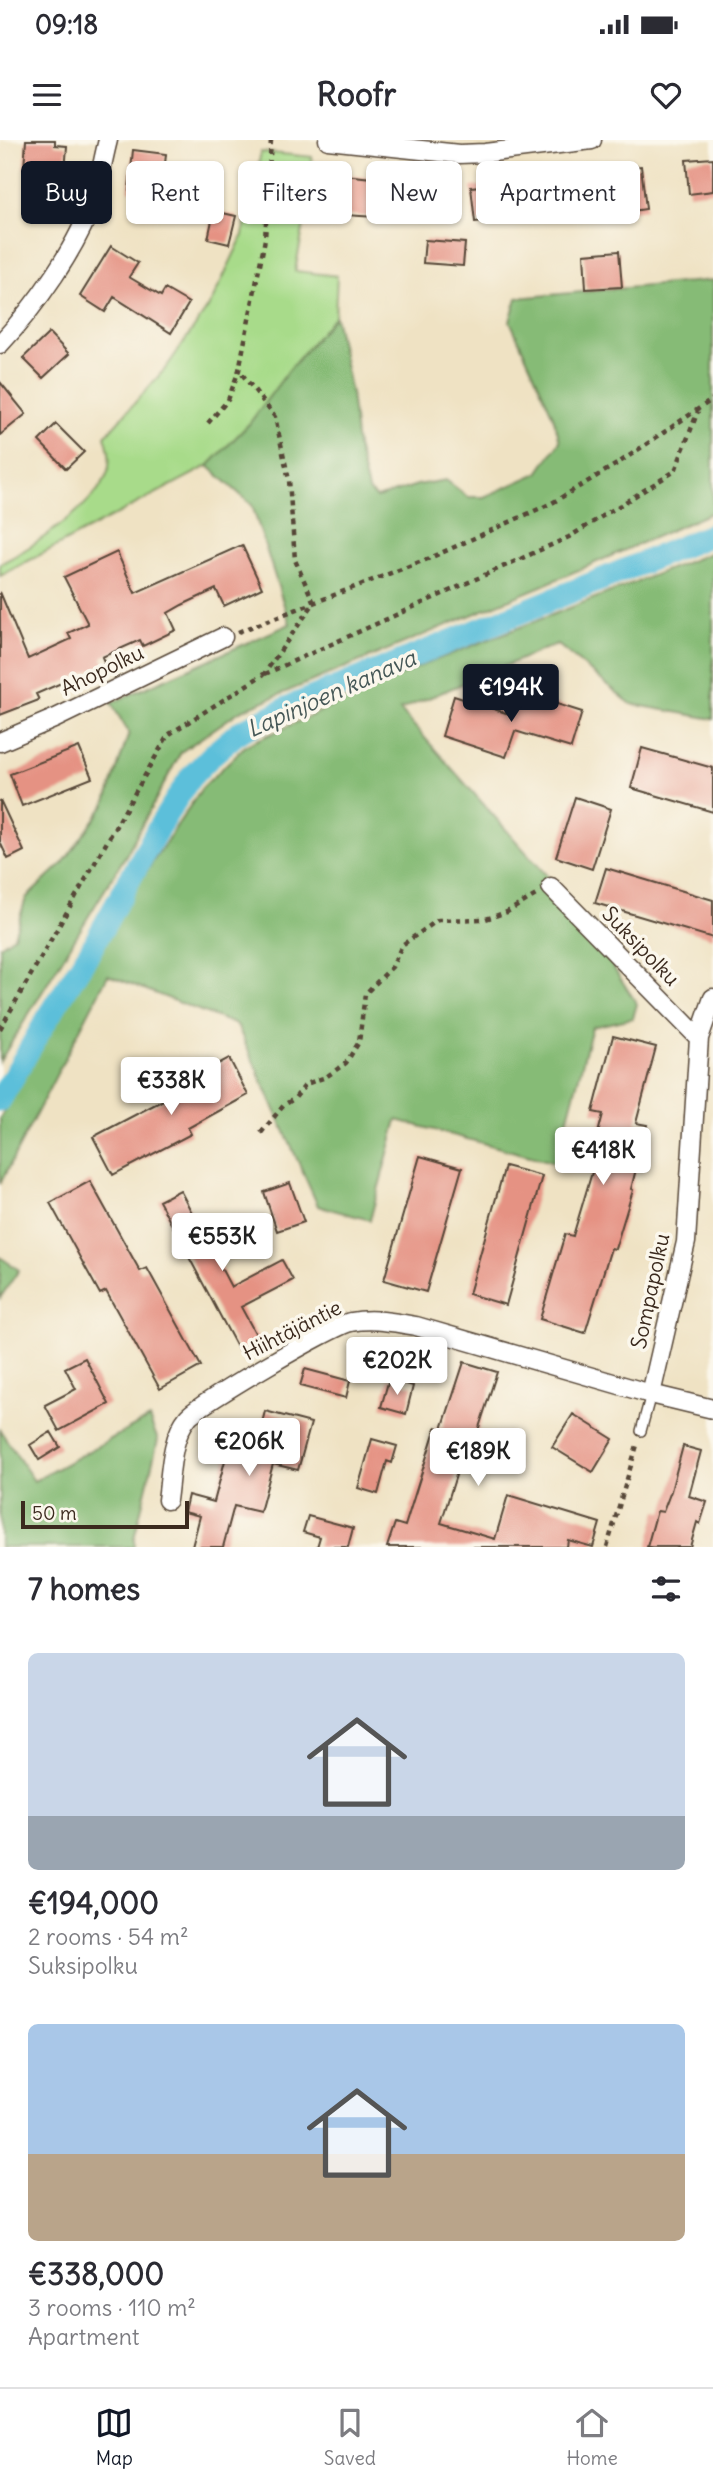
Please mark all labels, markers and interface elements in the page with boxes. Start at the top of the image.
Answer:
text: 09:18 [35,8,98,41]
text: Roofr [317,74,396,115]
icon: menu [28,76,66,114]
icon: heart [647,76,685,114]
chip: Buy [21,161,112,224]
chip: Rent [126,161,224,224]
chip: Filters [238,161,352,224]
chip: New [366,161,462,224]
chip: Apartment [476,161,640,224]
street label: Ahopolku [56,638,148,702]
water label: Lapinjoen kanava [242,642,422,743]
pin: €194K [462,664,560,724]
text: €194K [479,672,543,701]
street label: Suksipolku [596,901,686,991]
pin: €338K [122,1058,220,1117]
text: €338K [137,1065,205,1094]
pin: €418K [554,1128,652,1187]
text: €418K [571,1135,635,1164]
pin: €553K [173,1214,271,1273]
text: €553K [188,1221,256,1250]
street label: Sompapolku [625,1231,675,1351]
street label: Hiihtäjäntie [238,1294,346,1366]
pin: €202K [348,1338,446,1397]
text: €202K [362,1345,432,1374]
pin: €206K [200,1418,298,1478]
text: €206K [214,1426,284,1455]
pin: €189K [429,1428,527,1488]
text: €189K [446,1436,510,1465]
scale bar [21,1498,189,1530]
text: 50 m [32,1501,77,1525]
text: 7 homes [28,1570,140,1608]
icon: filters [647,1570,685,1608]
icon: home [294,1699,420,1825]
text: €194,000 [28,1884,159,1922]
text: 2 rooms · 54 m² [28,1922,189,1951]
text: Suksipolku [28,1951,138,1980]
icon: home [294,2070,420,2196]
text: €338,000 [28,2255,164,2293]
text: 3 rooms · 110 m² [28,2293,196,2322]
text: Apartment [28,2322,140,2351]
tab: Map [95,2404,133,2470]
tab: Saved [324,2404,376,2470]
tab: Home [566,2404,618,2470]

